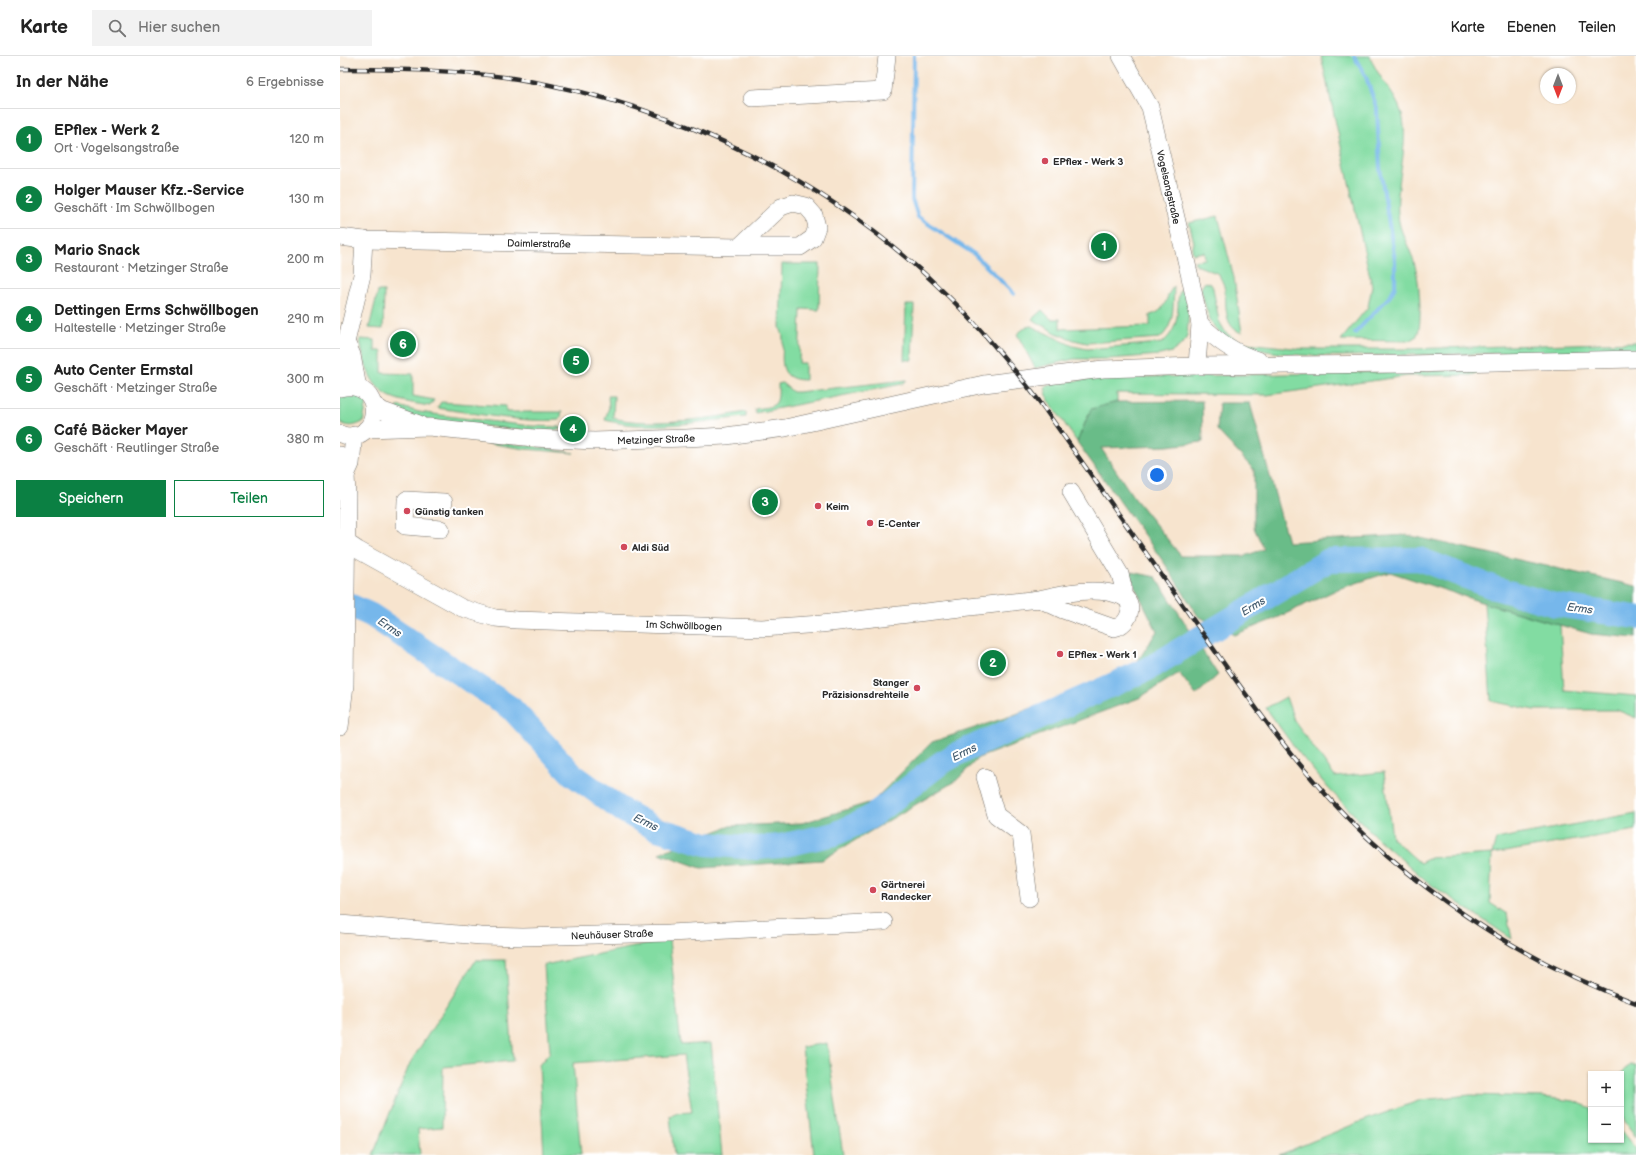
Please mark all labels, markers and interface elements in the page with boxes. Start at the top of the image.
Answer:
search box [92,10,372,46]
text: Karte [20,16,68,39]
icon: search [106,17,128,39]
text: Hier suchen [138,18,220,37]
text: Karte [1451,19,1485,36]
text: Ebenen [1507,19,1556,36]
text: Teilen [1578,19,1616,36]
north arrow [1540,68,1576,104]
text: In der Nähe [16,72,109,92]
text: 6 Ergebnisse [246,74,324,90]
text: EPflex - Werk 2 [54,121,160,140]
text: 1 [26,131,32,147]
text: 120 m [289,131,324,147]
text: Ort · Vogelsangstraße [54,140,179,156]
street label: Vogelsangstraße [1154,149,1182,225]
marker: EPflex - Werk 3 [1040,156,1050,166]
place label: EPflex - Werk 3 [1053,156,1124,168]
text: Holger Mauser Kfz.-Service [54,181,244,200]
text: 2 [25,191,33,207]
text: 130 m [289,191,324,207]
text: Geschäft · Im Schwöllbogen [54,200,215,216]
pin: 1 [1091,231,1117,261]
street label: Daimlerstraße [507,237,571,251]
text: Mario Snack [54,241,140,260]
text: 3 [25,251,33,267]
text: 200 m [287,251,324,267]
text: Restaurant · Metzinger Straße [54,260,228,276]
text: Dettingen Erms Schwöllbogen [54,301,259,320]
text: 4 [25,311,33,327]
text: 290 m [287,311,324,327]
text: Haltestelle · Metzinger Straße [54,320,226,336]
pin: 6 [390,329,416,359]
pin: 5 [563,346,589,376]
text: Auto Center Ermstal [54,361,193,380]
text: 5 [25,371,33,387]
text: 300 m [286,371,324,387]
text: Geschäft · Metzinger Straße [54,380,217,396]
pin: 4 [560,414,586,444]
text: Café Bäcker Mayer [54,421,188,440]
text: 6 [25,431,33,447]
text: 380 m [287,431,324,447]
street label: Metzinger Straße [617,433,695,447]
text: Geschäft · Reutlinger Straße [54,440,219,456]
your location [1147,465,1167,485]
button: Speichern [16,480,166,517]
button: Teilen [174,480,324,517]
pin: 3 [752,487,778,517]
marker: Keim [813,501,823,511]
place label: Keim [826,501,850,513]
marker: Günstig tanken [402,506,412,516]
place label: Günstig tanken [415,506,484,518]
marker: E-Center [865,518,875,528]
place label: E-Center [878,518,921,530]
marker: Aldi Süd [619,542,629,552]
place label: Aldi Süd [631,542,669,554]
water label: Erms [1239,594,1268,619]
water label: Erms [1566,600,1594,617]
water label: Erms [375,615,404,640]
street label: Im Schwöllbogen [646,619,723,633]
pin: 2 [980,648,1006,678]
marker: EPflex - Werk 1 [1055,649,1065,659]
place label: EPflex - Werk 1 [1068,649,1137,661]
place label: Stanger Präzisionsdrehteile [822,677,910,701]
marker: Stanger Präzisionsdrehteile [912,683,922,693]
water label: Erms [950,741,979,764]
water label: Erms [631,811,661,834]
place label: Gärtnerei Randecker [881,879,932,903]
marker: Gärtnerei Randecker [868,885,878,895]
street label: Neuhäuser Straße [571,928,654,942]
map controls [1588,1071,1624,1143]
button: + [1588,1071,1624,1107]
button: − [1588,1107,1624,1143]

